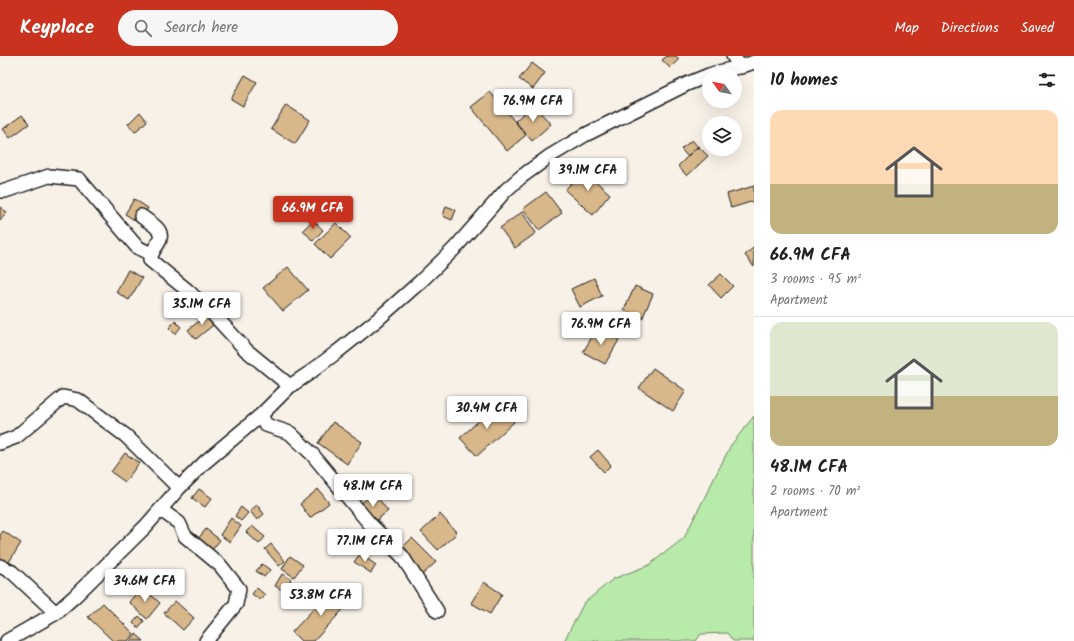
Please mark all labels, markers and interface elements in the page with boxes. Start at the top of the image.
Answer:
search box [118,10,398,46]
text: Keyplace [20,13,94,43]
text: Search here [164,16,238,40]
icon: search [132,17,154,39]
text: Map [894,17,919,39]
text: Directions [941,17,999,39]
text: Saved [1021,17,1054,39]
text: 10 homes [770,67,838,94]
north arrow [702,68,742,108]
map controls [702,68,742,156]
icon: filters [1036,69,1058,91]
pin: 76.9M CFA [487,89,579,123]
text: 76.9M CFA [503,91,563,112]
button: layers [702,116,742,156]
icon: home [878,136,950,208]
pin: 39.1M CFA [542,158,634,192]
text: 39.1M CFA [559,160,617,181]
pin: 66.9M CFA [267,196,359,230]
text: 66.9M CFA [282,198,344,219]
text: 66.9M CFA [770,242,851,269]
text: 3 rooms · 95 m² [770,269,861,290]
text: Apartment [770,290,828,311]
pin: 35.1M CFA [156,292,248,326]
text: 35.1M CFA [173,294,231,315]
pin: 76.9M CFA [555,312,647,346]
text: 76.9M CFA [571,314,631,335]
icon: home [878,348,950,420]
pin: 30.4M CFA [441,396,533,430]
text: 30.4M CFA [456,398,518,419]
text: 48.1M CFA [770,454,848,481]
pin: 48.1M CFA [327,474,419,508]
text: 48.1M CFA [343,476,403,497]
text: 2 rooms · 70 m² [770,481,860,502]
text: Apartment [770,502,828,523]
pin: 77.1M CFA [319,529,411,563]
text: 77.1M CFA [336,531,394,552]
pin: 34.6M CFA [99,569,191,603]
text: 34.6M CFA [114,571,176,592]
pin: 53.8M CFA [275,583,367,617]
text: 53.8M CFA [290,585,352,606]

